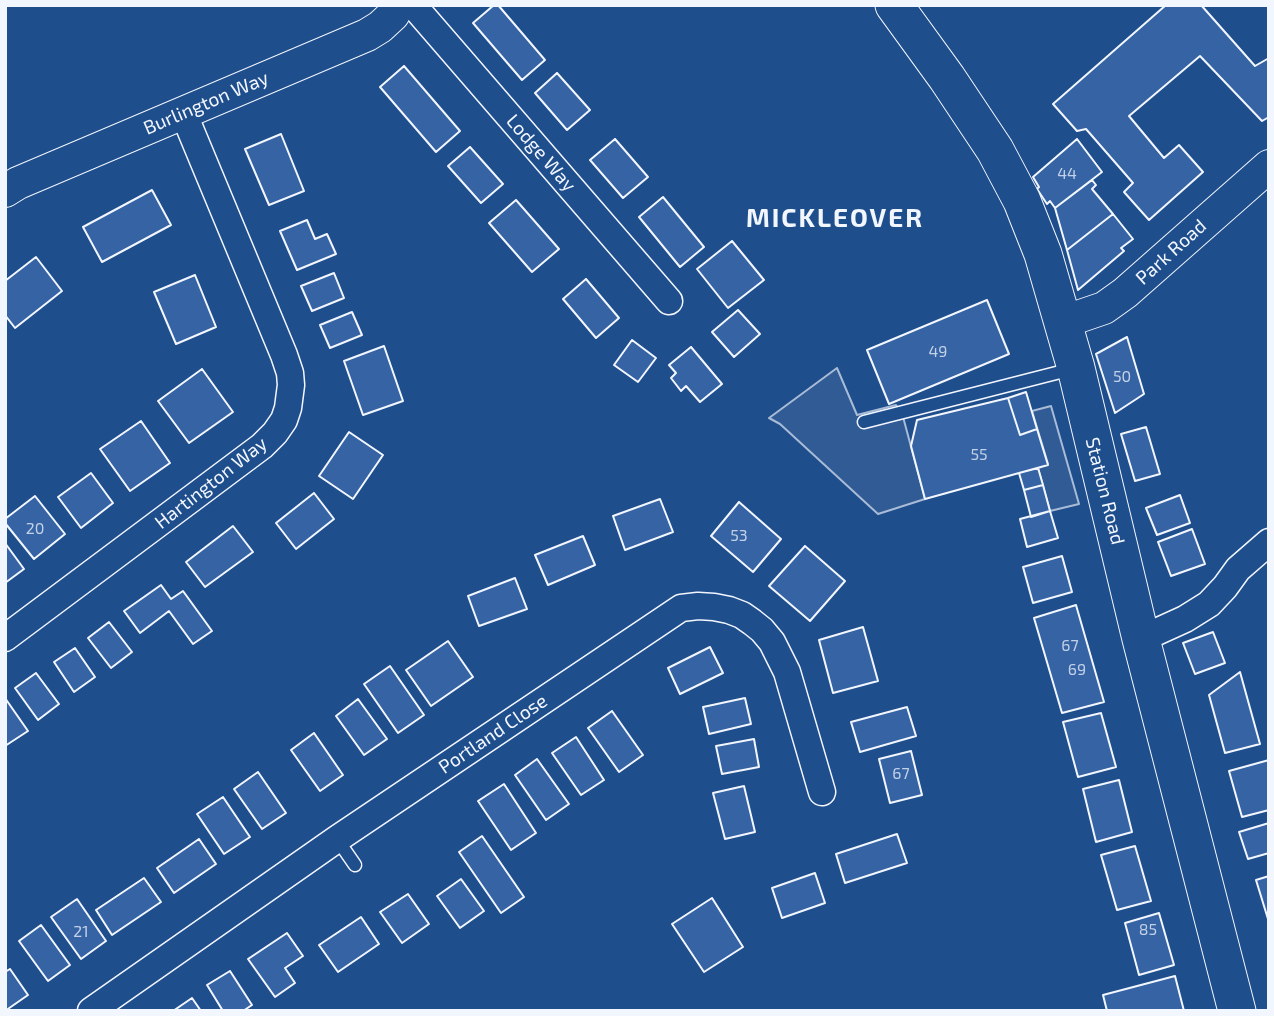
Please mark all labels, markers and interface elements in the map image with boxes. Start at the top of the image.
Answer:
street label: Burlington Way [140,66,272,140]
street label: Lodge Way [501,110,581,196]
house number: 44 [1057,164,1077,184]
district label: MICKLEOVER [747,202,923,234]
street label: Park Road [1131,214,1211,290]
house number: 49 [929,342,947,362]
house number: 50 [1113,367,1131,387]
street label: Hartington Way [150,432,272,534]
street label: Station Road [1081,435,1129,547]
house number: 55 [970,445,988,465]
house number: 20 [26,519,44,539]
house number: 53 [730,526,748,546]
house number: 67 [1061,636,1079,656]
house number: 69 [1068,660,1086,680]
street label: Portland Close [434,689,552,779]
house number: 67 [892,764,910,784]
house number: 85 [1139,920,1157,940]
house number: 21 [73,922,89,942]

